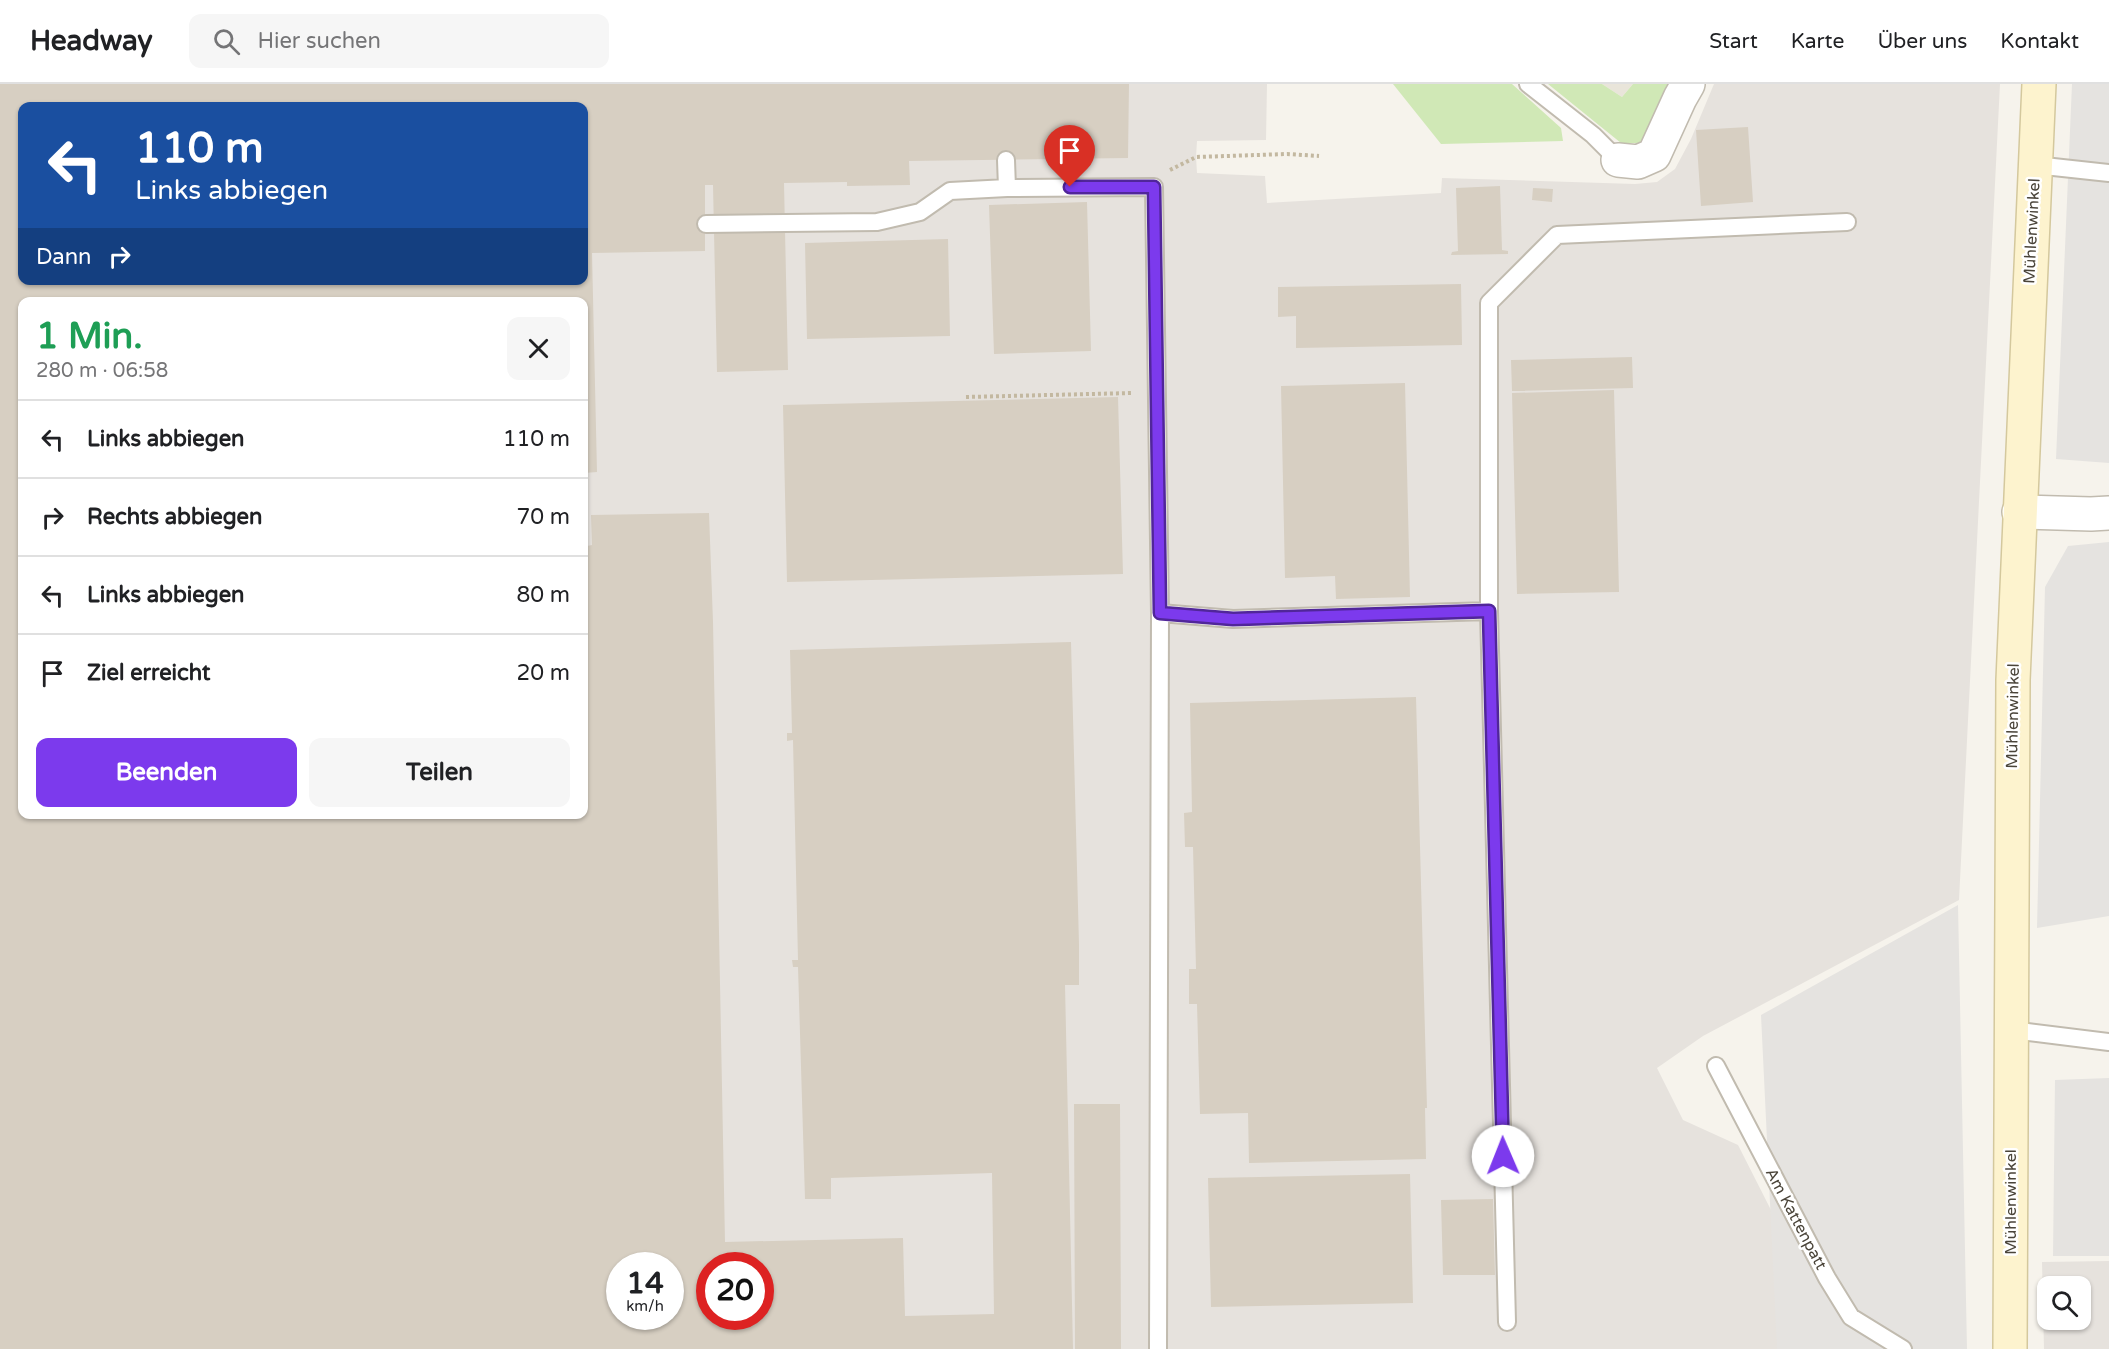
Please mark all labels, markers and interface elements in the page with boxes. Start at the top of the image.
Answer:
search box [189,14,609,68]
text: Headway [30,24,153,58]
icon: search [210,25,243,58]
text: Hier suchen [258,28,381,54]
text: Start [1709,29,1758,54]
text: Karte [1791,29,1844,54]
text: Über uns [1877,29,1967,54]
text: Kontakt [2000,29,2079,54]
text: 110 m [135,123,264,174]
pin [1044,125,1095,187]
icon: left [36,126,114,204]
icon: arrive [1053,134,1086,167]
text: Links abbiegen [135,174,328,207]
street label: Mühlenwinkel [2019,178,2045,284]
icon: right [103,240,136,273]
text: Dann [36,244,91,270]
text: 1 Min. [36,315,143,358]
button: close [507,317,570,380]
text: 280 m · 06:58 [36,359,168,383]
icon: left [36,423,69,456]
text: Links abbiegen [87,426,245,452]
text: 110 m [503,426,570,452]
icon: right [36,501,69,534]
text: Rechts abbiegen [87,504,262,530]
text: 70 m [516,504,570,530]
icon: left [36,579,69,612]
text: Links abbiegen [87,582,245,608]
text: 80 m [516,582,570,608]
icon: arrive [36,657,69,690]
text: Ziel erreicht [87,660,210,686]
text: 20 m [516,660,570,686]
street label: Mühlenwinkel [2002,663,2024,769]
button: Beenden [36,738,297,807]
button: Teilen [309,738,570,807]
position arrow [1471,1124,1535,1188]
street label: Mühlenwinkel [2001,1149,2021,1255]
street label: Am Kattenpatt [1761,1165,1831,1273]
speed limit sign: 20 [696,1252,774,1330]
text: 14 [626,1265,664,1302]
map controls [2037,1276,2091,1330]
button: search [2037,1276,2091,1330]
text: km/h [626,1297,664,1315]

